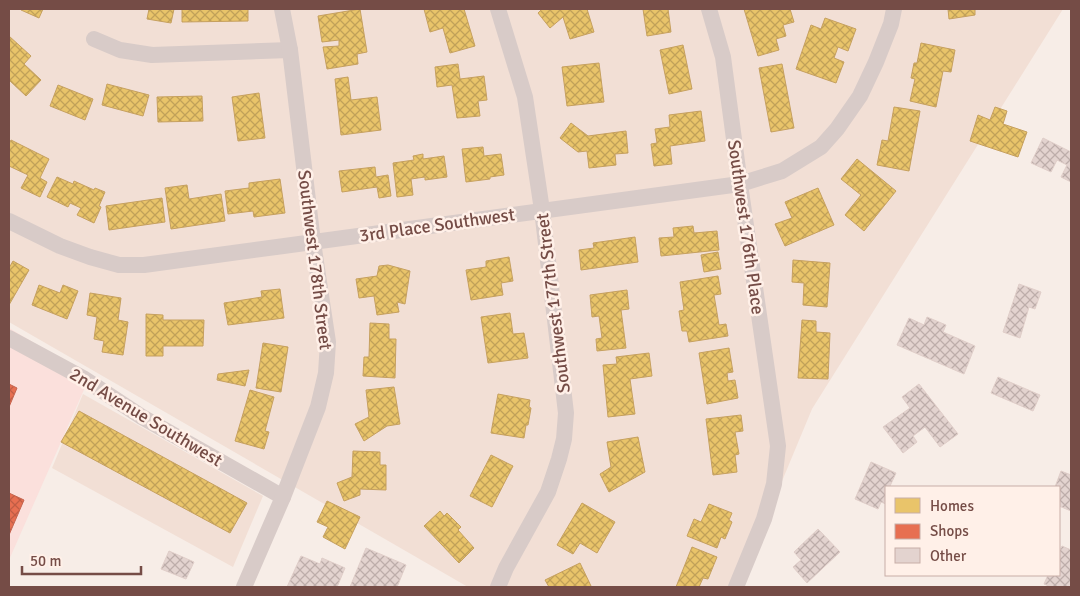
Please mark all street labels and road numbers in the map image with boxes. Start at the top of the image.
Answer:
street label: Southwest 176th Place [723,138,769,316]
street label: Southwest 178th Street [293,169,337,351]
street label: 3rd Place Southwest [358,203,516,247]
street label: Southwest 177th Street [531,212,575,394]
street label: 2nd Avenue Southwest [66,363,226,471]

